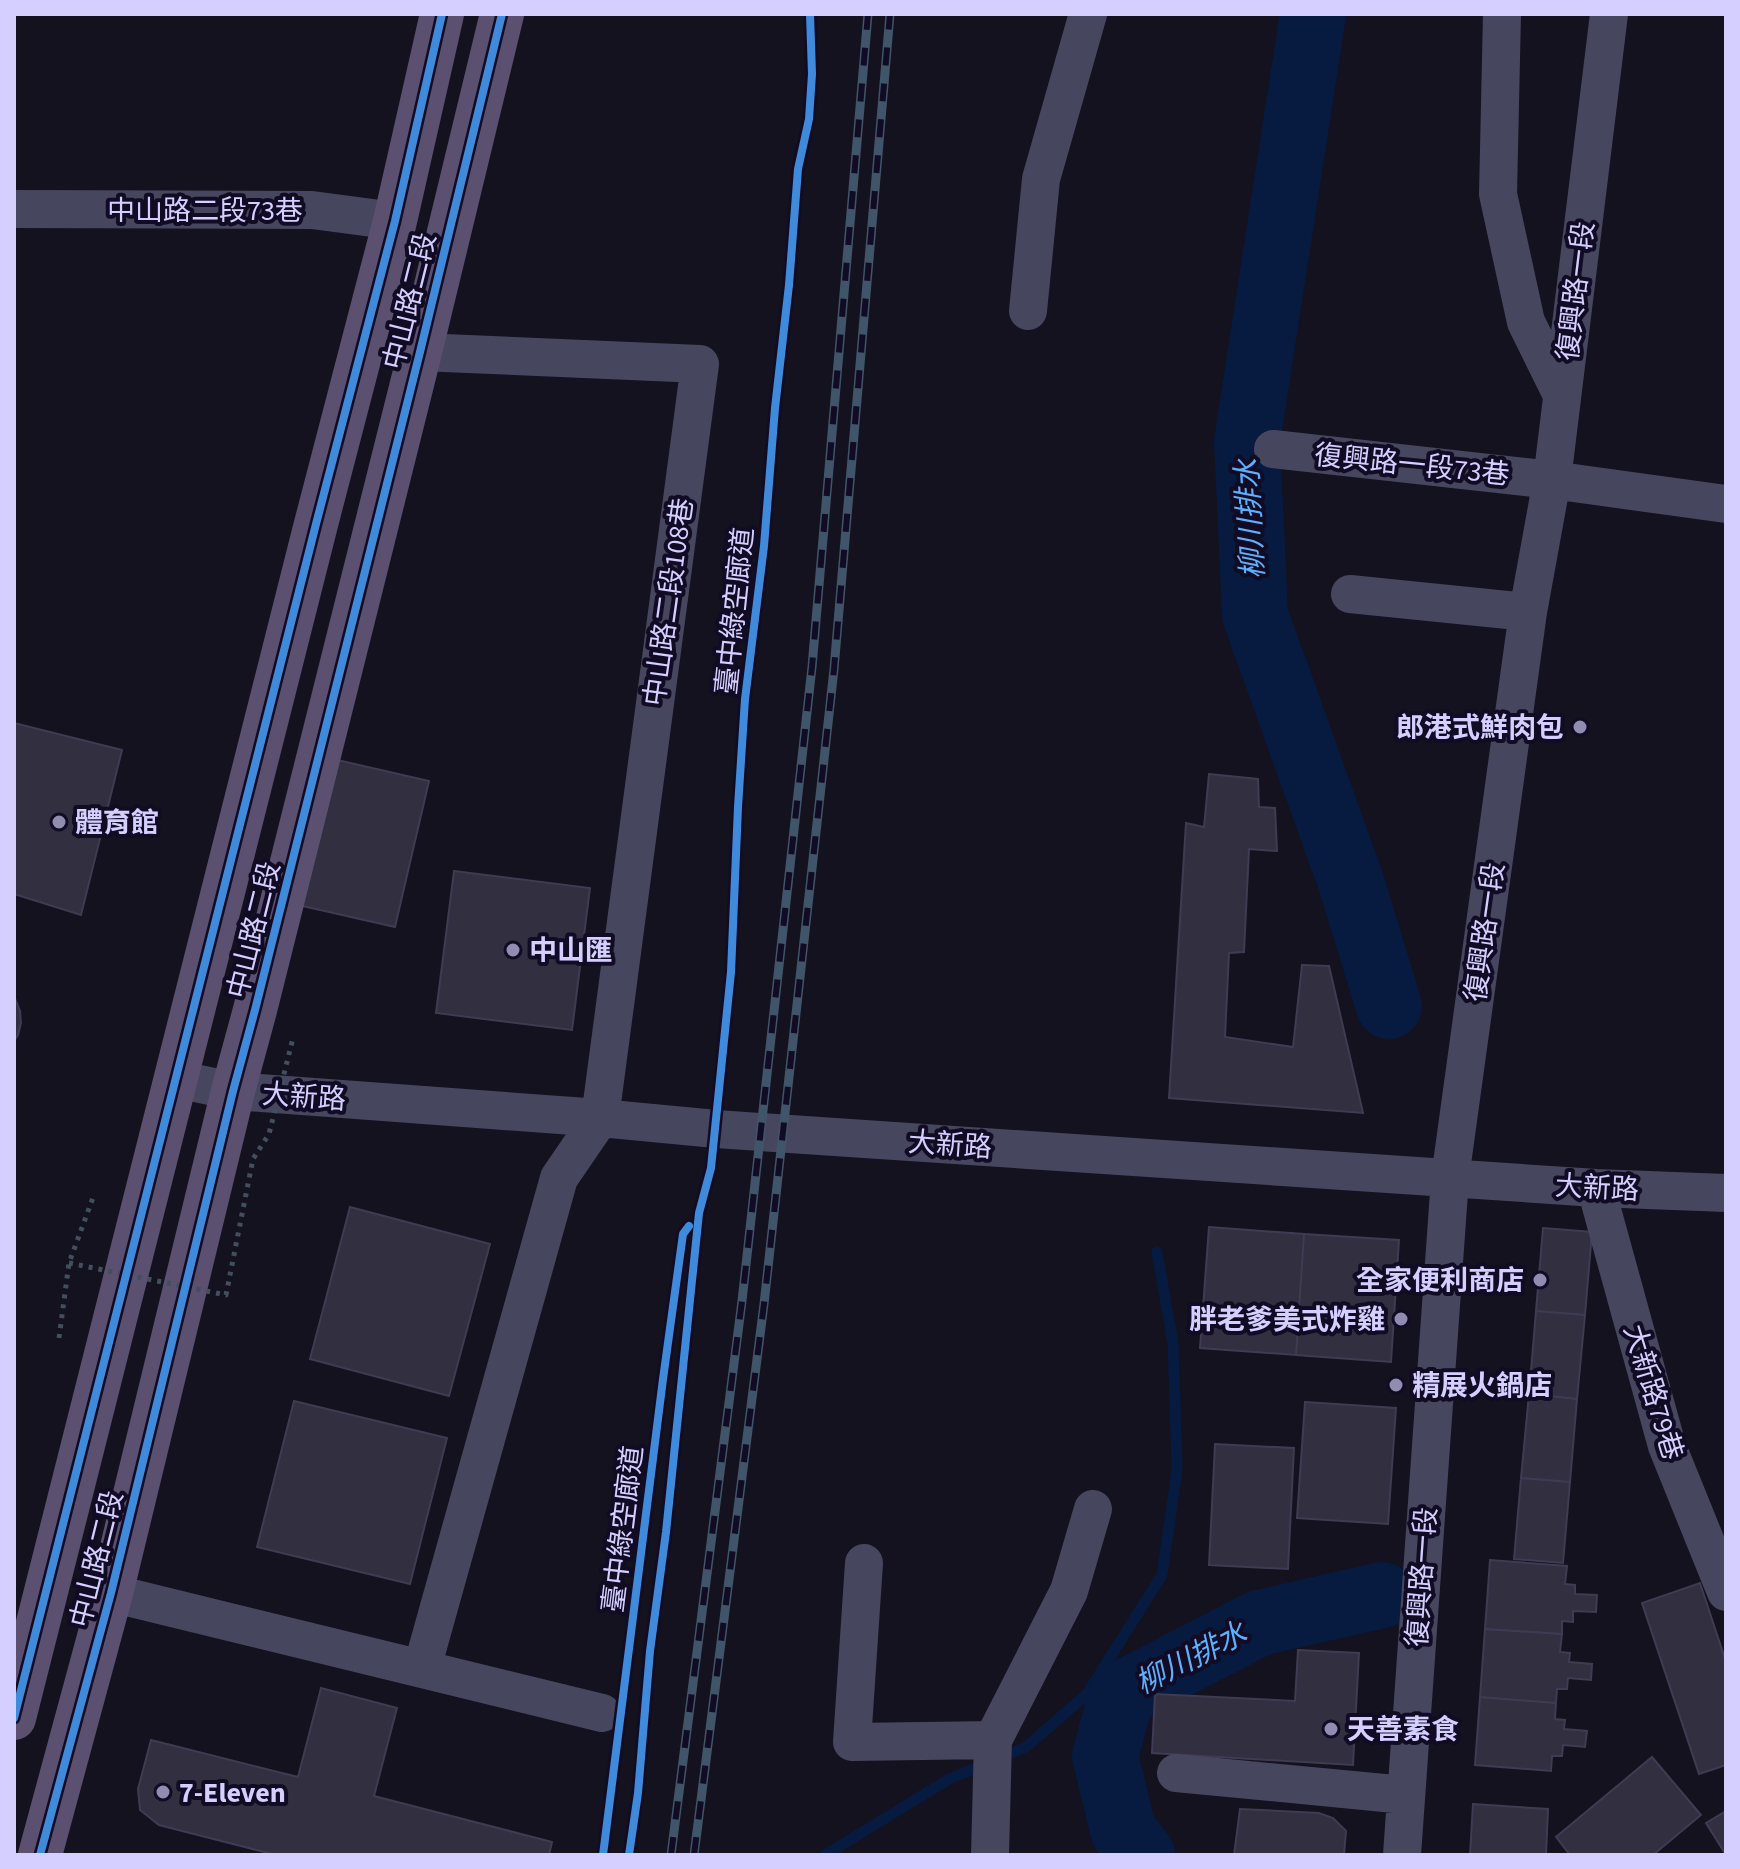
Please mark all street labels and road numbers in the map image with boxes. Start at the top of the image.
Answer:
street label: 中山路二段73巷 [107,191,303,231]
street label: 復興路一段 [1548,219,1604,363]
street label: 中山路二段 [374,228,446,374]
street label: 復興路一段73巷 [1312,435,1511,495]
street label: 中山路二段108巷 [635,496,703,709]
street label: 臺中綠空廊道 [706,525,764,697]
street label: 中山路二段 [218,857,290,1003]
street label: 復興路一段 [1455,860,1515,1004]
street label: 大新路 [261,1074,347,1120]
street label: 大新路 [907,1122,993,1168]
street label: 大新路 [1554,1166,1640,1210]
street label: 大新路79巷 [1613,1320,1693,1465]
street label: 臺中綠空廊道 [593,1443,653,1615]
street label: 中山路二段 [61,1486,133,1632]
street label: 復興路一段 [1397,1506,1447,1648]

